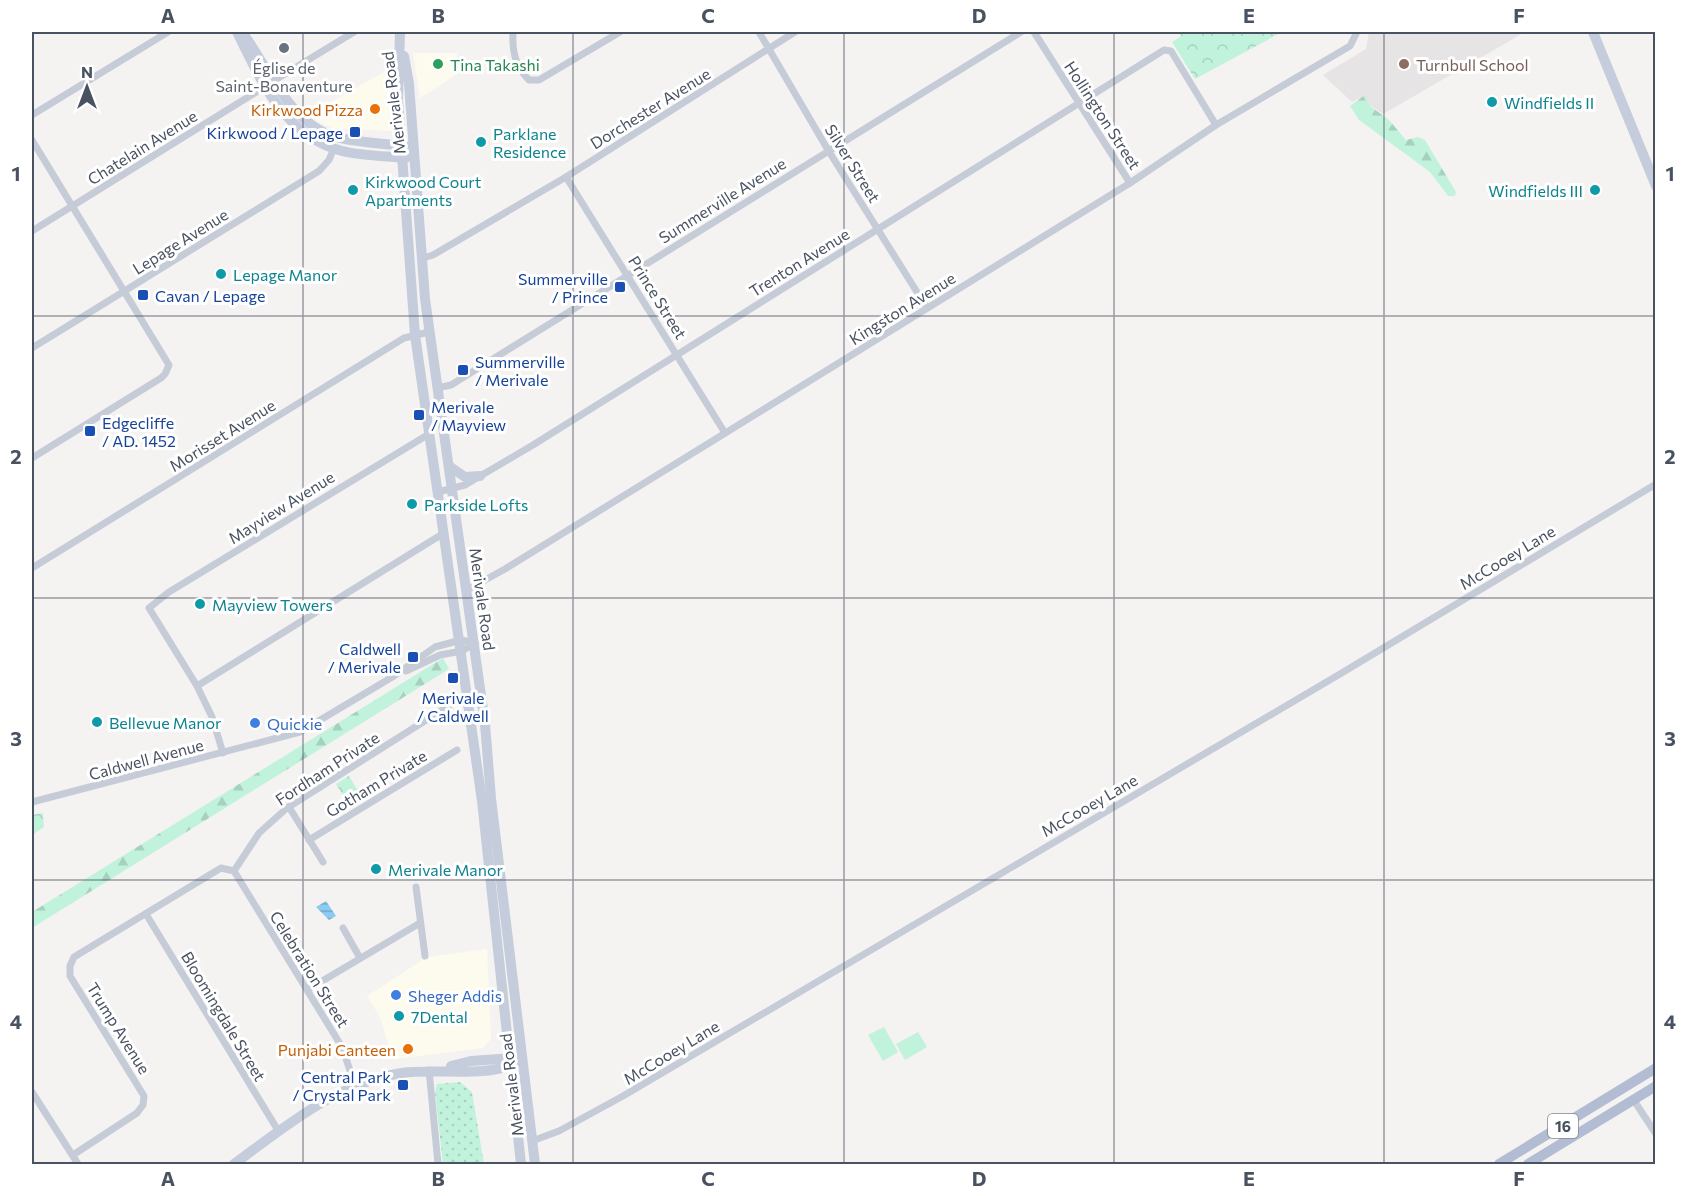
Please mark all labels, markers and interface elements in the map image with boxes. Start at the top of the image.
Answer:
text: A [161,3,175,27]
text: B [431,3,445,27]
text: C [701,3,715,27]
text: D [972,3,986,27]
text: E [1243,3,1255,27]
text: F [1513,3,1525,27]
marker: Église de Saint-Bonaventure [277,41,291,55]
street label: Merivale Road [377,50,409,156]
place label: Tina Takashi [450,55,540,74]
place label: Turnbull School [1416,55,1529,74]
north arrow [57,57,117,117]
marker: Tina Takashi [431,57,445,71]
street label: Hollington Street [1061,57,1145,173]
marker: Turnbull School [1397,57,1411,71]
place label: Église de Saint-Bonaventure [215,58,353,95]
text: N [81,62,93,81]
street label: Dorchester Avenue [586,63,714,153]
place label: Windfields II [1504,93,1594,112]
marker: Windfields II [1485,95,1499,109]
place label: Kirkwood Pizza [251,100,363,119]
marker: Kirkwood Pizza [368,102,382,116]
street label: Chatelain Avenue [84,106,200,188]
street label: Silver Street [821,120,885,206]
place label: Kirkwood / Lepage [207,123,343,142]
place label: Parklane Residence [493,124,566,161]
marker: Kirkwood / Lepage [348,125,362,139]
marker: Parklane Residence [474,135,488,149]
street label: Summerville Avenue [655,153,789,247]
text: 1 [11,161,21,185]
text: 1 [1665,161,1675,185]
place label: Kirkwood Court Apartments [365,172,482,209]
place label: Windfields III [1488,181,1583,200]
marker: Kirkwood Court Apartments [346,183,360,197]
marker: Windfields III [1588,183,1602,197]
street label: Lepage Avenue [129,204,231,278]
street label: Trenton Avenue [746,224,852,300]
street label: Prince Street [625,252,691,342]
place label: Lepage Manor [233,265,338,284]
marker: Lepage Manor [214,267,228,281]
street label: Kingston Avenue [845,268,959,348]
place label: Summerville / Prince [518,269,608,306]
marker: Summerville / Prince [613,280,627,294]
place label: Cavan / Lepage [155,286,265,305]
marker: Cavan / Lepage [136,288,150,302]
place label: Summerville / Merivale [475,352,565,389]
marker: Summerville / Merivale [456,363,470,377]
street label: Morisset Avenue [166,395,278,475]
place label: Merivale / Mayview [431,397,506,434]
marker: Merivale / Mayview [412,408,426,422]
place label: Edgecliffe / AD. 1452 [102,413,176,450]
marker: Edgecliffe / AD. 1452 [83,424,97,438]
text: 2 [10,444,22,468]
text: 2 [1664,444,1676,468]
street label: Mayview Avenue [224,467,338,547]
place label: Parkside Lofts [424,495,528,514]
marker: Parkside Lofts [405,497,419,511]
street label: McCooey Lane [1456,521,1558,593]
street label: Merivale Road [466,546,500,652]
place label: Mayview Towers [212,595,333,614]
marker: Mayview Towers [193,597,207,611]
place label: Caldwell / Merivale [328,639,401,676]
marker: Caldwell / Merivale [406,650,420,664]
marker: Merivale / Caldwell [446,671,460,685]
place label: Merivale / Caldwell [417,688,489,725]
place label: Bellevue Manor [109,713,222,732]
place label: Quickie [267,714,322,733]
marker: Bellevue Manor [90,715,104,729]
marker: Quickie [248,716,262,730]
text: 3 [10,726,22,750]
text: 3 [1664,726,1676,750]
street label: Fordham Private [271,727,383,809]
street label: Caldwell Avenue [86,735,206,783]
street label: Gotham Private [322,745,430,821]
street label: McCooey Lane [1037,770,1141,840]
place label: Merivale Manor [388,860,503,879]
marker: Merivale Manor [369,862,383,876]
street label: Celebration Street [267,907,354,1031]
street label: Bloomingdale Street [178,948,270,1085]
street label: Trump Avenue [83,979,155,1077]
place label: Sheger Addis [408,986,502,1005]
marker: Sheger Addis [389,988,403,1002]
place label: 7Dental [411,1007,468,1026]
text: 4 [10,1009,22,1033]
marker: 7Dental [392,1009,406,1023]
text: 4 [1664,1009,1676,1033]
street label: McCooey Lane [620,1016,722,1088]
street label: Merivale Road [495,1032,527,1138]
place label: Punjabi Canteen [278,1040,396,1059]
marker: Punjabi Canteen [401,1042,415,1056]
place label: Central Park / Crystal Park [293,1067,391,1104]
marker: Central Park / Crystal Park [396,1078,410,1092]
road number: 16 [1548,1114,1578,1138]
text: A [161,1166,175,1190]
text: B [431,1166,445,1190]
text: C [701,1166,715,1190]
text: D [972,1166,986,1190]
text: E [1243,1166,1255,1190]
text: F [1513,1166,1525,1190]

